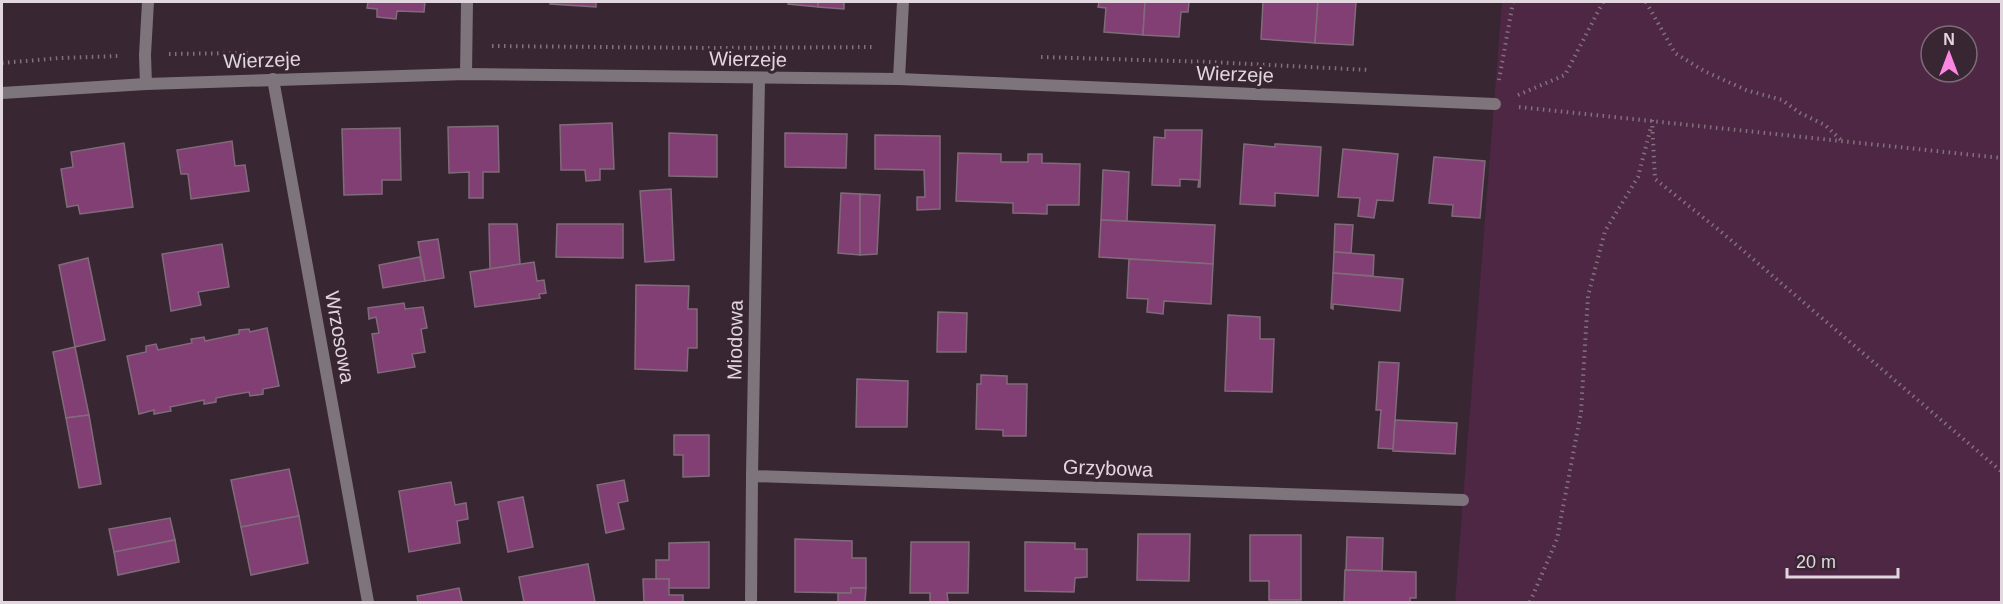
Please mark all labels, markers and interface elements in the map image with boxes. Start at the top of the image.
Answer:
north arrow [1919,24,1979,84]
text: N [1943,31,1955,48]
street label: Wierzeje [709,47,787,71]
street label: Wierzeje [223,48,301,72]
street label: Wierzeje [1196,62,1274,86]
street label: Wrzosowa [321,289,359,386]
street label: Miodowa [723,299,747,380]
street label: Grzybowa [1063,455,1154,481]
scale bar [1787,541,1898,579]
text: 20 m [1796,552,1836,572]

